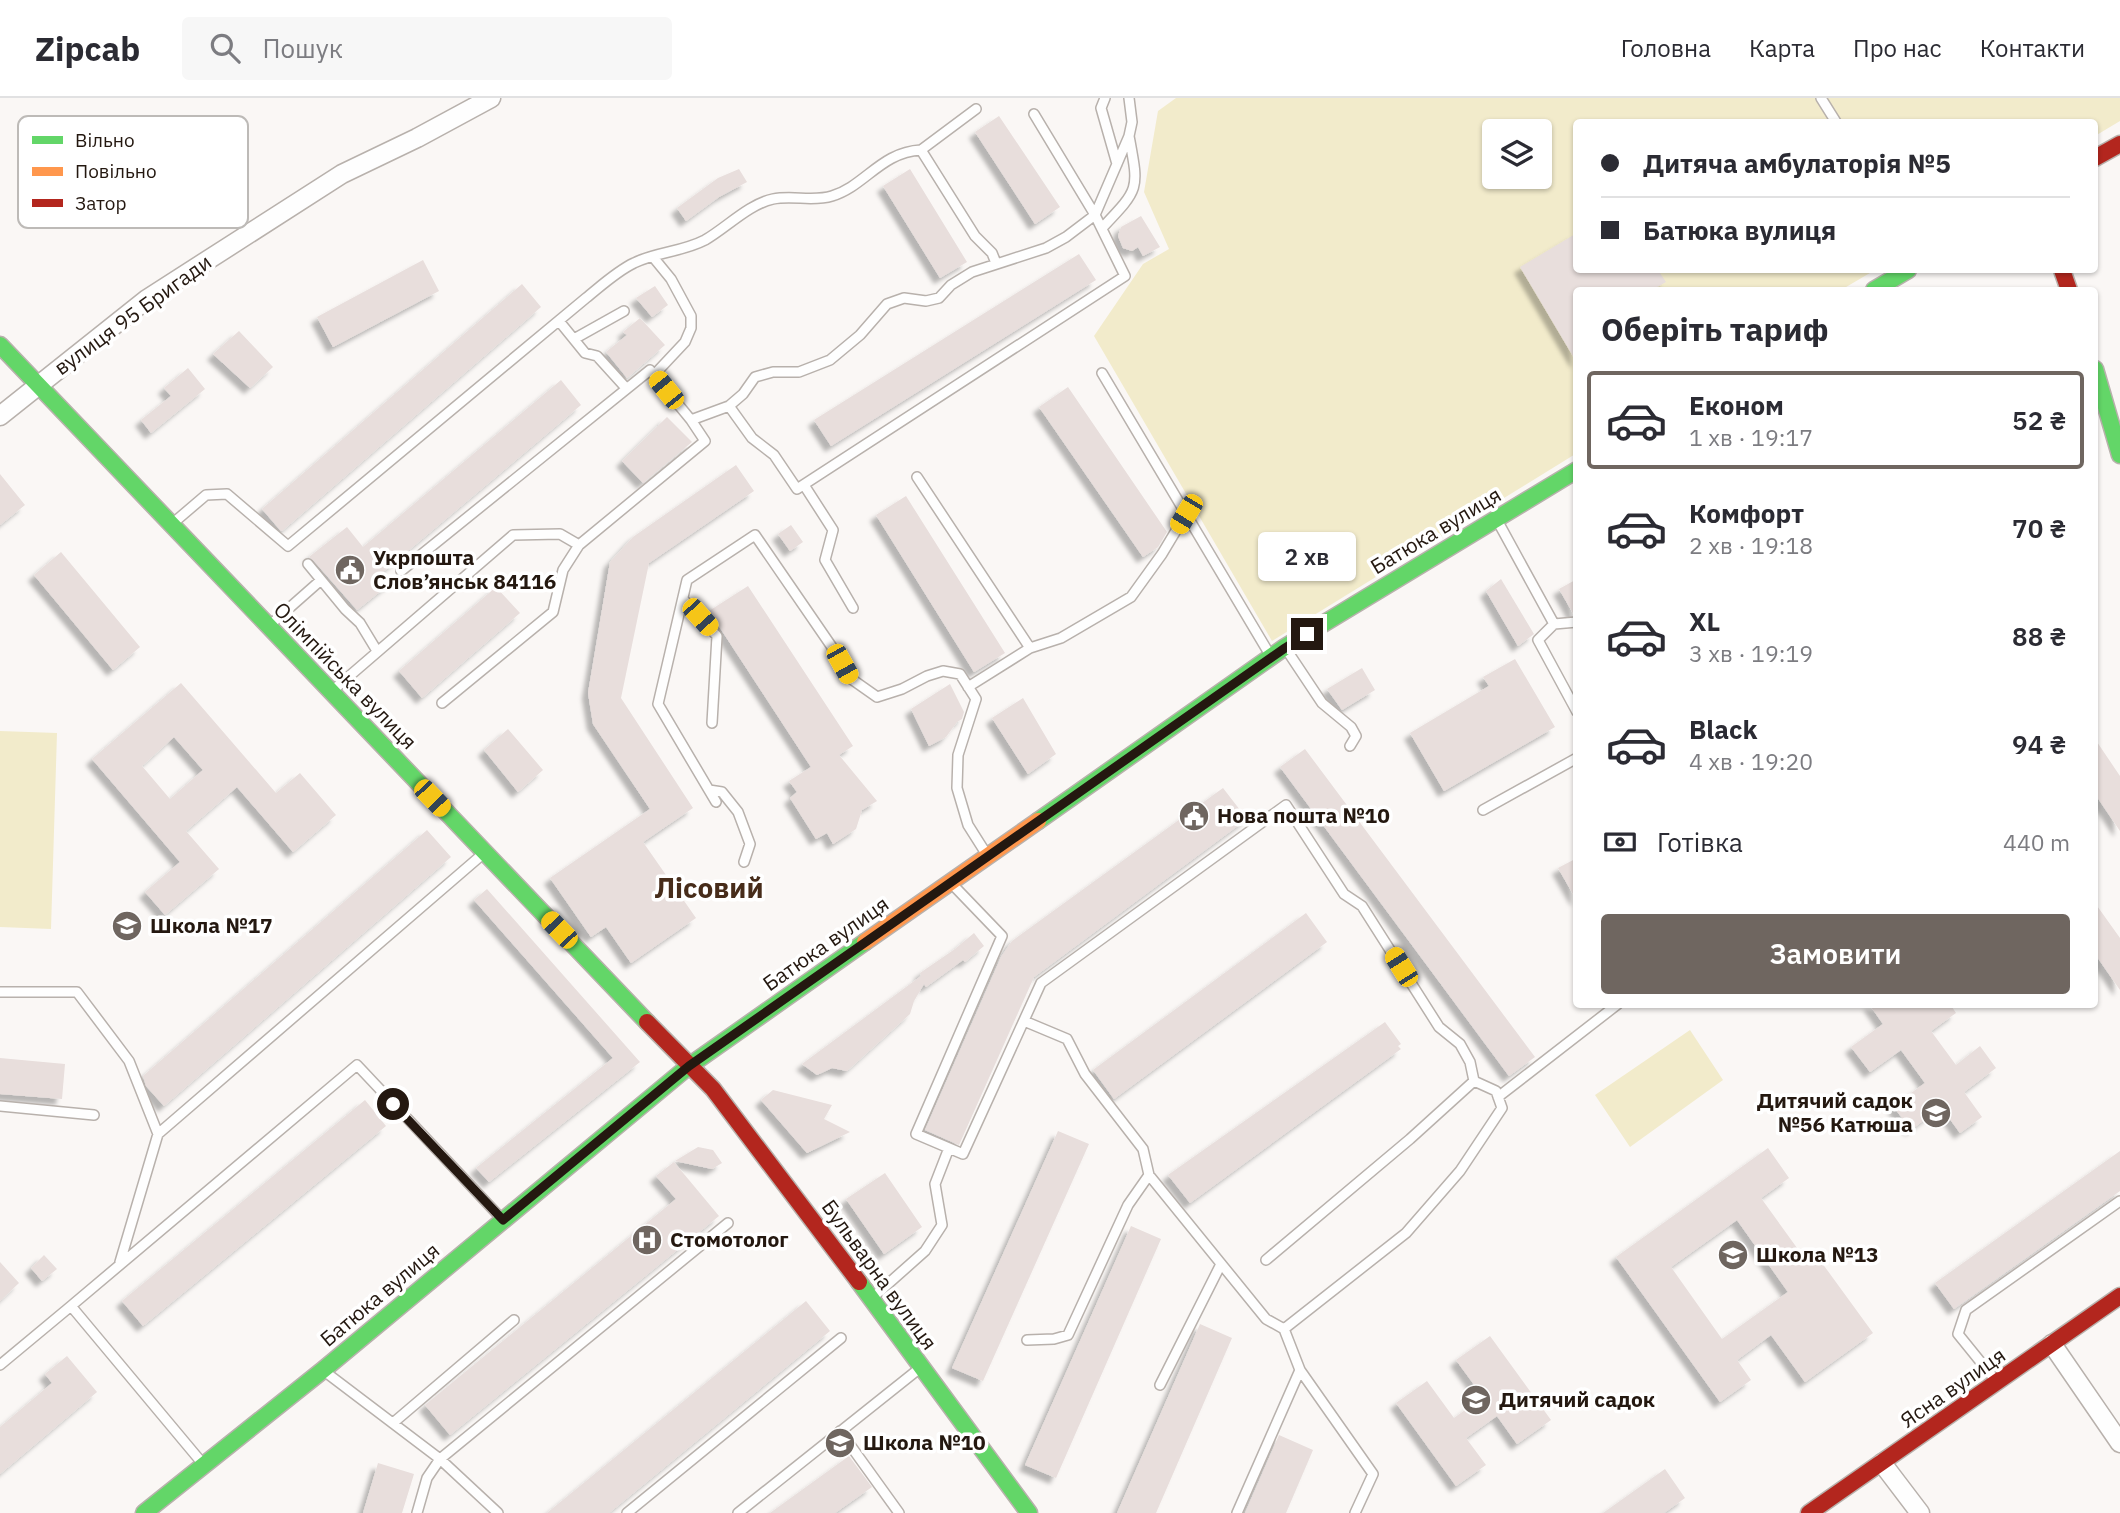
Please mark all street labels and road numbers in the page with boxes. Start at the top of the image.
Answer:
street label: вулиця 95 Бригади [48,248,217,381]
street label: Батюка вулиця [1365,480,1506,580]
street label: Олімпійська вулиця [268,596,423,755]
street label: Батюка вулиця [757,889,894,997]
street label: Бульварна вулиця [816,1194,944,1355]
street label: Батюка вулиця [314,1236,445,1352]
street label: Ясна вулиця [1894,1341,2011,1434]

